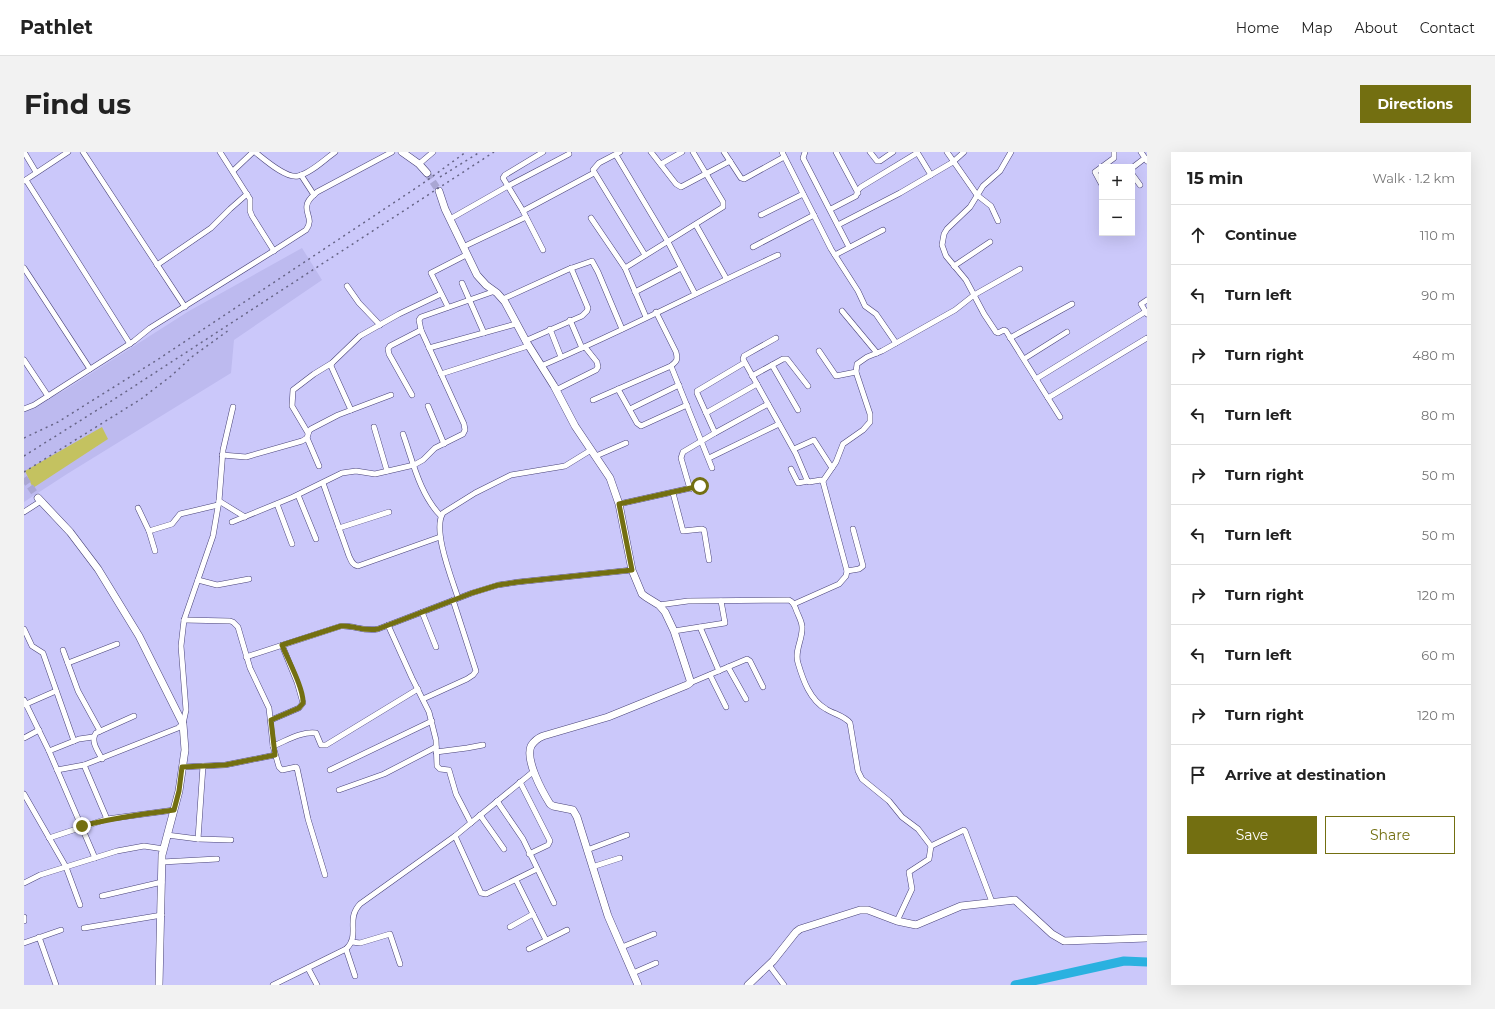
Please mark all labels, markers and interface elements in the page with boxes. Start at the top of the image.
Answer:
text: Pathlet [20,16,93,39]
text: Home [1236,19,1279,37]
text: Map [1301,19,1332,37]
text: About [1354,19,1398,37]
text: Contact [1420,19,1475,37]
button: Directions [1360,85,1471,123]
text: Find us [24,87,131,121]
map controls [1099,164,1135,236]
button: + [1099,164,1135,200]
text: 15 min [1187,168,1243,188]
text: Walk · 1.2 km [1372,170,1455,186]
button: − [1099,200,1135,236]
icon: ahead [1187,224,1209,246]
text: Continue [1225,225,1297,244]
text: 110 m [1420,227,1455,243]
icon: left [1187,284,1209,306]
text: Turn left [1225,285,1292,304]
text: 90 m [1421,287,1455,303]
icon: right [1187,344,1209,366]
text: Turn right [1225,345,1304,364]
text: 480 m [1412,347,1455,363]
icon: left [1187,404,1209,426]
text: Turn left [1225,405,1292,424]
text: 80 m [1421,407,1455,423]
icon: right [1187,464,1209,486]
text: Turn right [1225,465,1304,484]
text: 50 m [1422,467,1455,483]
route start [691,477,709,495]
icon: left [1187,524,1209,546]
text: Turn left [1225,525,1292,544]
text: 50 m [1422,527,1455,543]
icon: right [1187,584,1209,606]
text: Turn right [1225,585,1304,604]
text: 120 m [1417,587,1455,603]
icon: left [1187,644,1209,666]
text: Turn left [1225,645,1292,664]
text: 60 m [1421,647,1455,663]
icon: right [1187,704,1209,726]
text: Turn right [1225,705,1304,724]
text: 120 m [1417,707,1455,723]
icon: arrive [1187,764,1209,786]
text: Arrive at destination [1225,765,1386,784]
button: Save [1187,816,1317,854]
button: Share [1325,816,1455,854]
route end [73,817,91,835]

